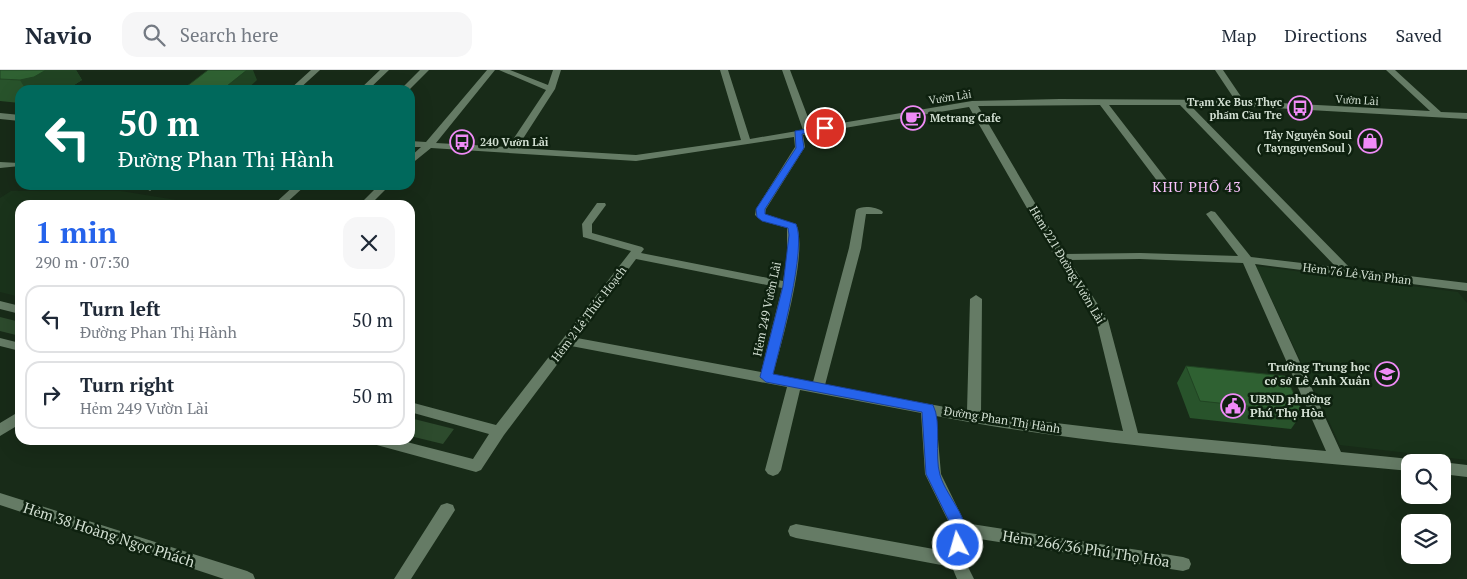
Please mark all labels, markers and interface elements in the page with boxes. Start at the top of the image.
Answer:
search box [122,12,472,57]
text: Navio [25,19,92,51]
icon: search [140,21,168,49]
text: Search here [180,22,279,47]
text: Map [1221,23,1256,47]
text: Directions [1284,23,1367,47]
text: Saved [1395,23,1442,47]
street label: Vườn Lài [927,87,973,107]
street label: Vườn Lài [1335,92,1379,108]
place label: Trạm Xe Bus Thực phẩm Cầu Tre [1187,95,1283,122]
bus stop icon: Trạm Xe Bus Thực phẩm Cầu Tre [1287,95,1313,121]
text: 50 m [118,100,199,146]
icon: left [35,105,100,170]
cafe icon: Metrang Cafe [900,105,926,131]
pin [804,107,846,149]
place label: Metrang Cafe [930,111,1001,125]
icon: arrive [811,114,839,142]
place label: Tây Nguyên Soul ( TaynguyenSoul ) [1257,128,1352,155]
shop icon: Tây Nguyên Soul ( TaynguyenSoul ) [1357,128,1383,154]
bus stop icon: 240 Vườn Lài [449,129,475,155]
place label: 240 Vườn Lài [480,135,549,149]
text: Đường Phan Thị Hành [118,144,334,173]
district label: KHU PHỐ 43 [1152,177,1242,196]
street label: Hẻm 221 Đường Vườn Lài [1026,203,1109,326]
text: 1 min [35,212,117,252]
button: close [343,217,395,269]
text: 290 m · 07:30 [35,251,129,273]
street label: Hẻm 76 Lê Văn Phan [1302,259,1412,288]
street label: Hẻm 249 Vườn Lài [749,260,784,358]
street label: Hẻm 2 Lê Thúc Hoạch [548,263,629,364]
text: Turn left [80,296,161,321]
icon: left [37,305,65,333]
text: 50 m [352,307,393,332]
text: Đường Phan Thị Hành [80,321,237,343]
place label: Trường Trung học cơ sở Lê Anh Xuân [1264,359,1370,388]
school or university icon: Trường Trung học cơ sở Lê Anh Xuân [1374,361,1400,387]
text: Turn right [80,372,174,397]
icon: right [37,381,65,409]
text: 50 m [352,383,393,408]
place label: UBND phường Phú Thọ Hòa [1250,391,1331,420]
public building icon: UBND phường Phú Thọ Hòa [1220,393,1246,419]
text: Hẻm 249 Vườn Lài [80,397,209,419]
street label: Đường Phan Thị Hành [943,403,1061,436]
map controls [1401,454,1451,564]
button: search [1401,454,1451,504]
street label: Hẻm 38 Hoàng Ngọc Phách [21,497,198,571]
button: layers [1401,514,1451,564]
position arrow [931,518,983,570]
street label: Hẻm 266/36 Phú Thọ Hòa [1001,525,1172,571]

